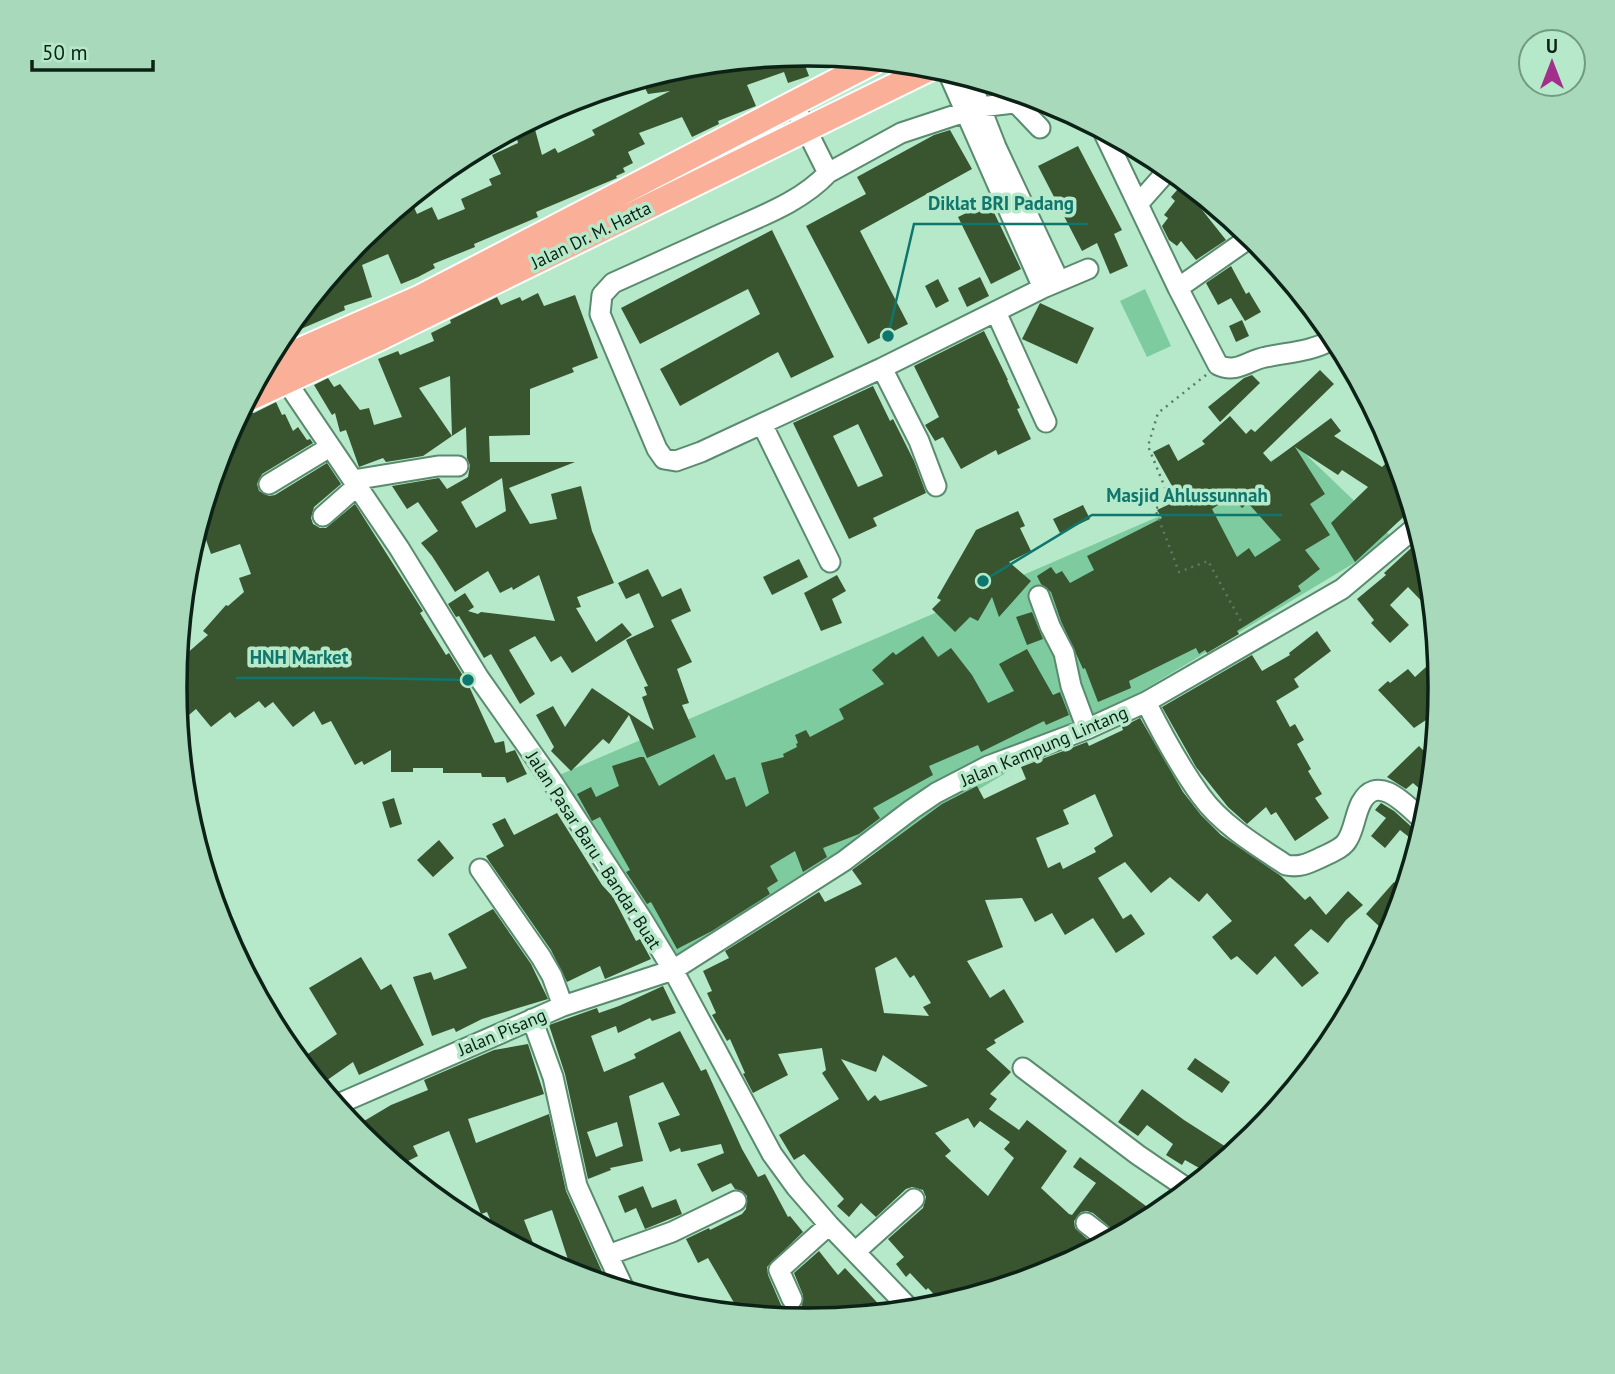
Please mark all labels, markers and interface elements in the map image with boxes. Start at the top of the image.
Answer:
scale bar [32,28,152,72]
north arrow [1517,28,1587,98]
text: U [1546,34,1558,58]
text: 50 m [42,39,88,66]
callout: Diklat BRI Padang [914,184,1088,224]
text: Diklat BRI Padang [928,191,1074,215]
street label: Jalan Dr. M. Hatta [526,196,655,274]
callout: Masjid Ahlussunnah [1092,475,1282,515]
text: Masjid Ahlussunnah [1106,483,1268,507]
callout: HNH Market [236,638,363,678]
text: HNH Market [250,645,349,669]
street label: Jalan Kampung Lintang [956,700,1131,792]
street label: Jalan Pasar Baru - Bandar Buat [521,746,667,953]
street label: Jalan Pisang [453,1003,550,1061]

